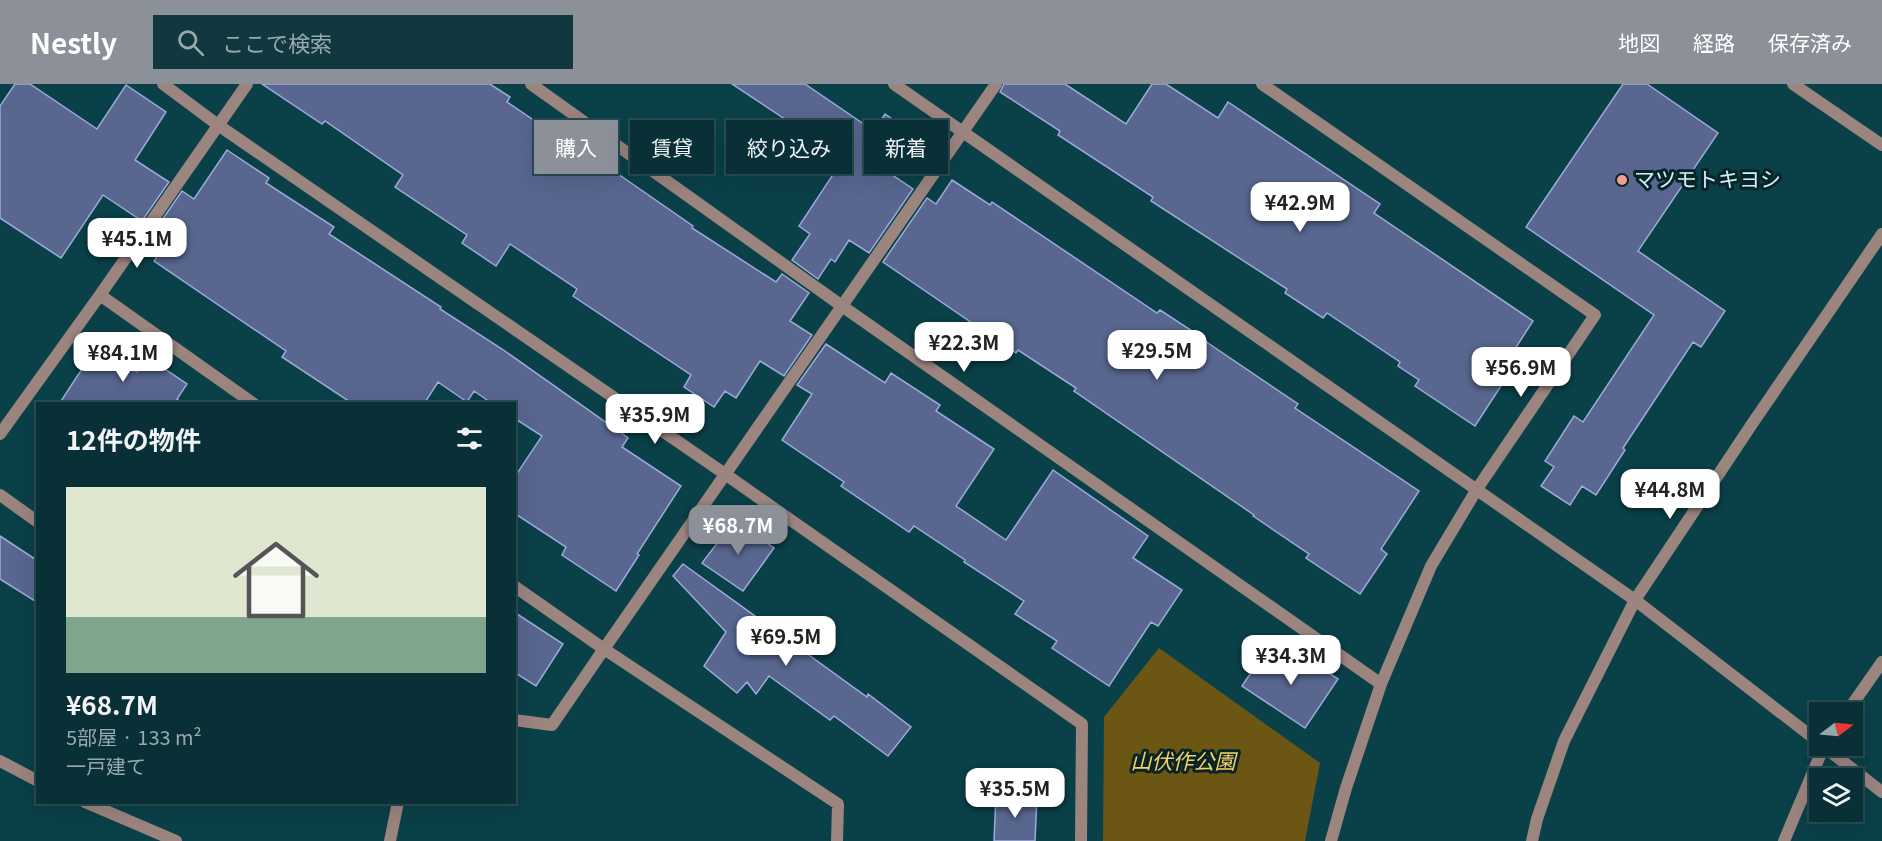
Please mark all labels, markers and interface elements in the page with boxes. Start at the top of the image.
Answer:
search box [153,15,573,69]
text: Nestly [30,22,117,62]
icon: search [174,26,207,59]
text: ここで検索 [222,26,332,58]
text: 地図 [1618,27,1660,57]
text: 経路 [1693,27,1735,57]
text: 保存済み [1768,27,1852,57]
chip: 購入 [534,120,618,174]
chip: 賃貸 [630,120,714,174]
chip: 絞り込み [726,120,852,174]
chip: 新着 [864,120,948,174]
place label: マツモトキヨシ [1634,163,1781,193]
marker: マツモトキヨシ [1615,173,1629,187]
pin: ¥42.9M [1251,182,1349,233]
text: ¥42.9M [1265,187,1335,216]
pin: ¥45.1M [88,218,186,269]
text: ¥45.1M [102,223,172,252]
pin: ¥22.3M [915,322,1013,373]
text: ¥22.3M [929,327,999,356]
pin: ¥29.5M [1108,330,1206,381]
pin: ¥84.1M [74,332,172,383]
text: ¥29.5M [1122,335,1192,364]
text: ¥84.1M [88,337,158,366]
pin: ¥56.9M [1472,347,1570,398]
text: ¥56.9M [1486,352,1556,381]
pin: ¥35.9M [606,394,704,445]
text: ¥35.9M [620,399,690,428]
text: 12件の物件 [66,420,201,457]
icon: filters [453,422,486,455]
pin: ¥44.8M [1621,469,1719,520]
text: ¥44.8M [1635,474,1705,503]
pin: ¥68.7M [689,505,787,556]
text: ¥68.7M [703,510,773,539]
icon: home [222,526,330,634]
pin: ¥69.5M [737,616,835,667]
text: ¥69.5M [751,621,821,650]
pin: ¥34.3M [1242,635,1340,686]
text: ¥34.3M [1256,640,1326,669]
text: ¥68.7M [66,685,158,722]
north arrow [1809,702,1863,756]
map controls [1809,702,1863,822]
text: 5部屋 · 133 m² [66,722,202,751]
park label: 山伏作公園 [1131,745,1238,775]
text: 一戸建て [66,751,146,780]
pin: ¥35.5M [966,768,1064,819]
button: layers [1809,768,1863,822]
text: ¥35.5M [980,773,1050,802]

